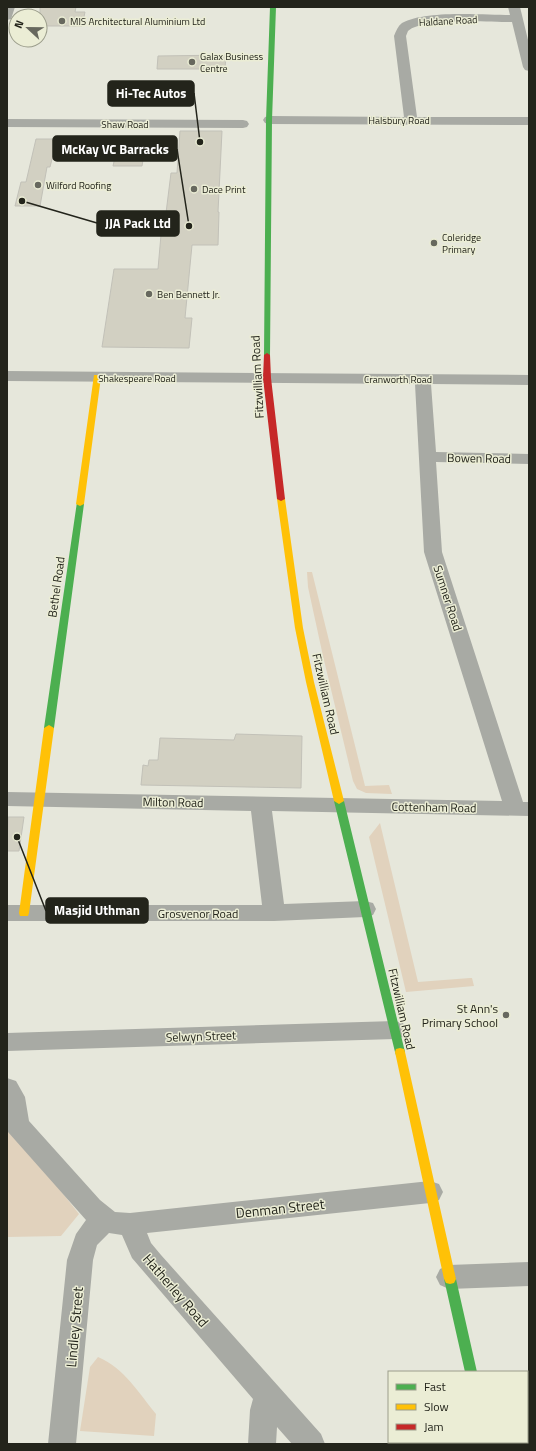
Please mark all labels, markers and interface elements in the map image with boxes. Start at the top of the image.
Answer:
north arrow [8,8,48,48]
street label: Haldane Road [418,12,478,30]
place label: MIS Architectural Aluminium Ltd [70,14,205,29]
marker: MIS Architectural Aluminium Ltd [57,16,67,26]
text: N [10,18,28,31]
place label: Galax Business Centre [200,49,264,76]
marker: Galax Business Centre [187,57,197,67]
callout: Hi-Tec Autos [108,81,194,106]
text: Hi-Tec Autos [116,83,186,103]
street label: Halsbury Road [368,113,430,128]
street label: Shaw Road [101,117,149,132]
callout: McKay VC Barracks [53,136,177,161]
text: McKay VC Barracks [61,139,169,159]
place label: Wilford Roofing [46,178,111,193]
marker: Wilford Roofing [33,180,43,190]
place label: Dace Print [202,182,246,197]
marker: Dace Print [189,184,199,194]
callout: JJA Pack Ltd [97,211,179,236]
text: JJA Pack Ltd [105,213,171,233]
place label: Coleridge Primary [442,230,481,257]
marker: Coleridge Primary [429,238,439,248]
place label: Ben Bennett Jr. [157,287,220,302]
marker: Ben Bennett Jr. [144,289,154,299]
street label: Fitzwilliam Road [245,335,269,419]
street label: Shakespeare Road [98,371,176,386]
street label: Cranworth Road [364,372,432,387]
street label: Bowen Road [447,448,511,468]
street label: Bethel Road [42,555,70,619]
street label: Sumner Road [428,563,468,633]
street label: Fitzwilliam Road [307,651,345,737]
street label: Milton Road [142,792,204,812]
street label: Cottenham Road [391,797,477,817]
callout: Masjid Uthman [46,898,148,923]
text: Masjid Uthman [54,900,140,920]
street label: Grosvenor Road [158,904,238,923]
street label: Fitzwilliam Road [383,966,421,1052]
place label: St Ann's Primary School [422,999,498,1032]
marker: St Ann's Primary School [501,1010,511,1020]
street label: Selwyn Street [166,1025,237,1047]
street label: Denman Street [235,1193,325,1223]
street label: Hatherley Road [138,1249,214,1331]
street label: Lindley Street [60,1286,88,1368]
legend [388,1371,528,1443]
text: Fast [424,1377,447,1396]
text: Slow [424,1397,449,1416]
text: Jam [424,1417,444,1436]

